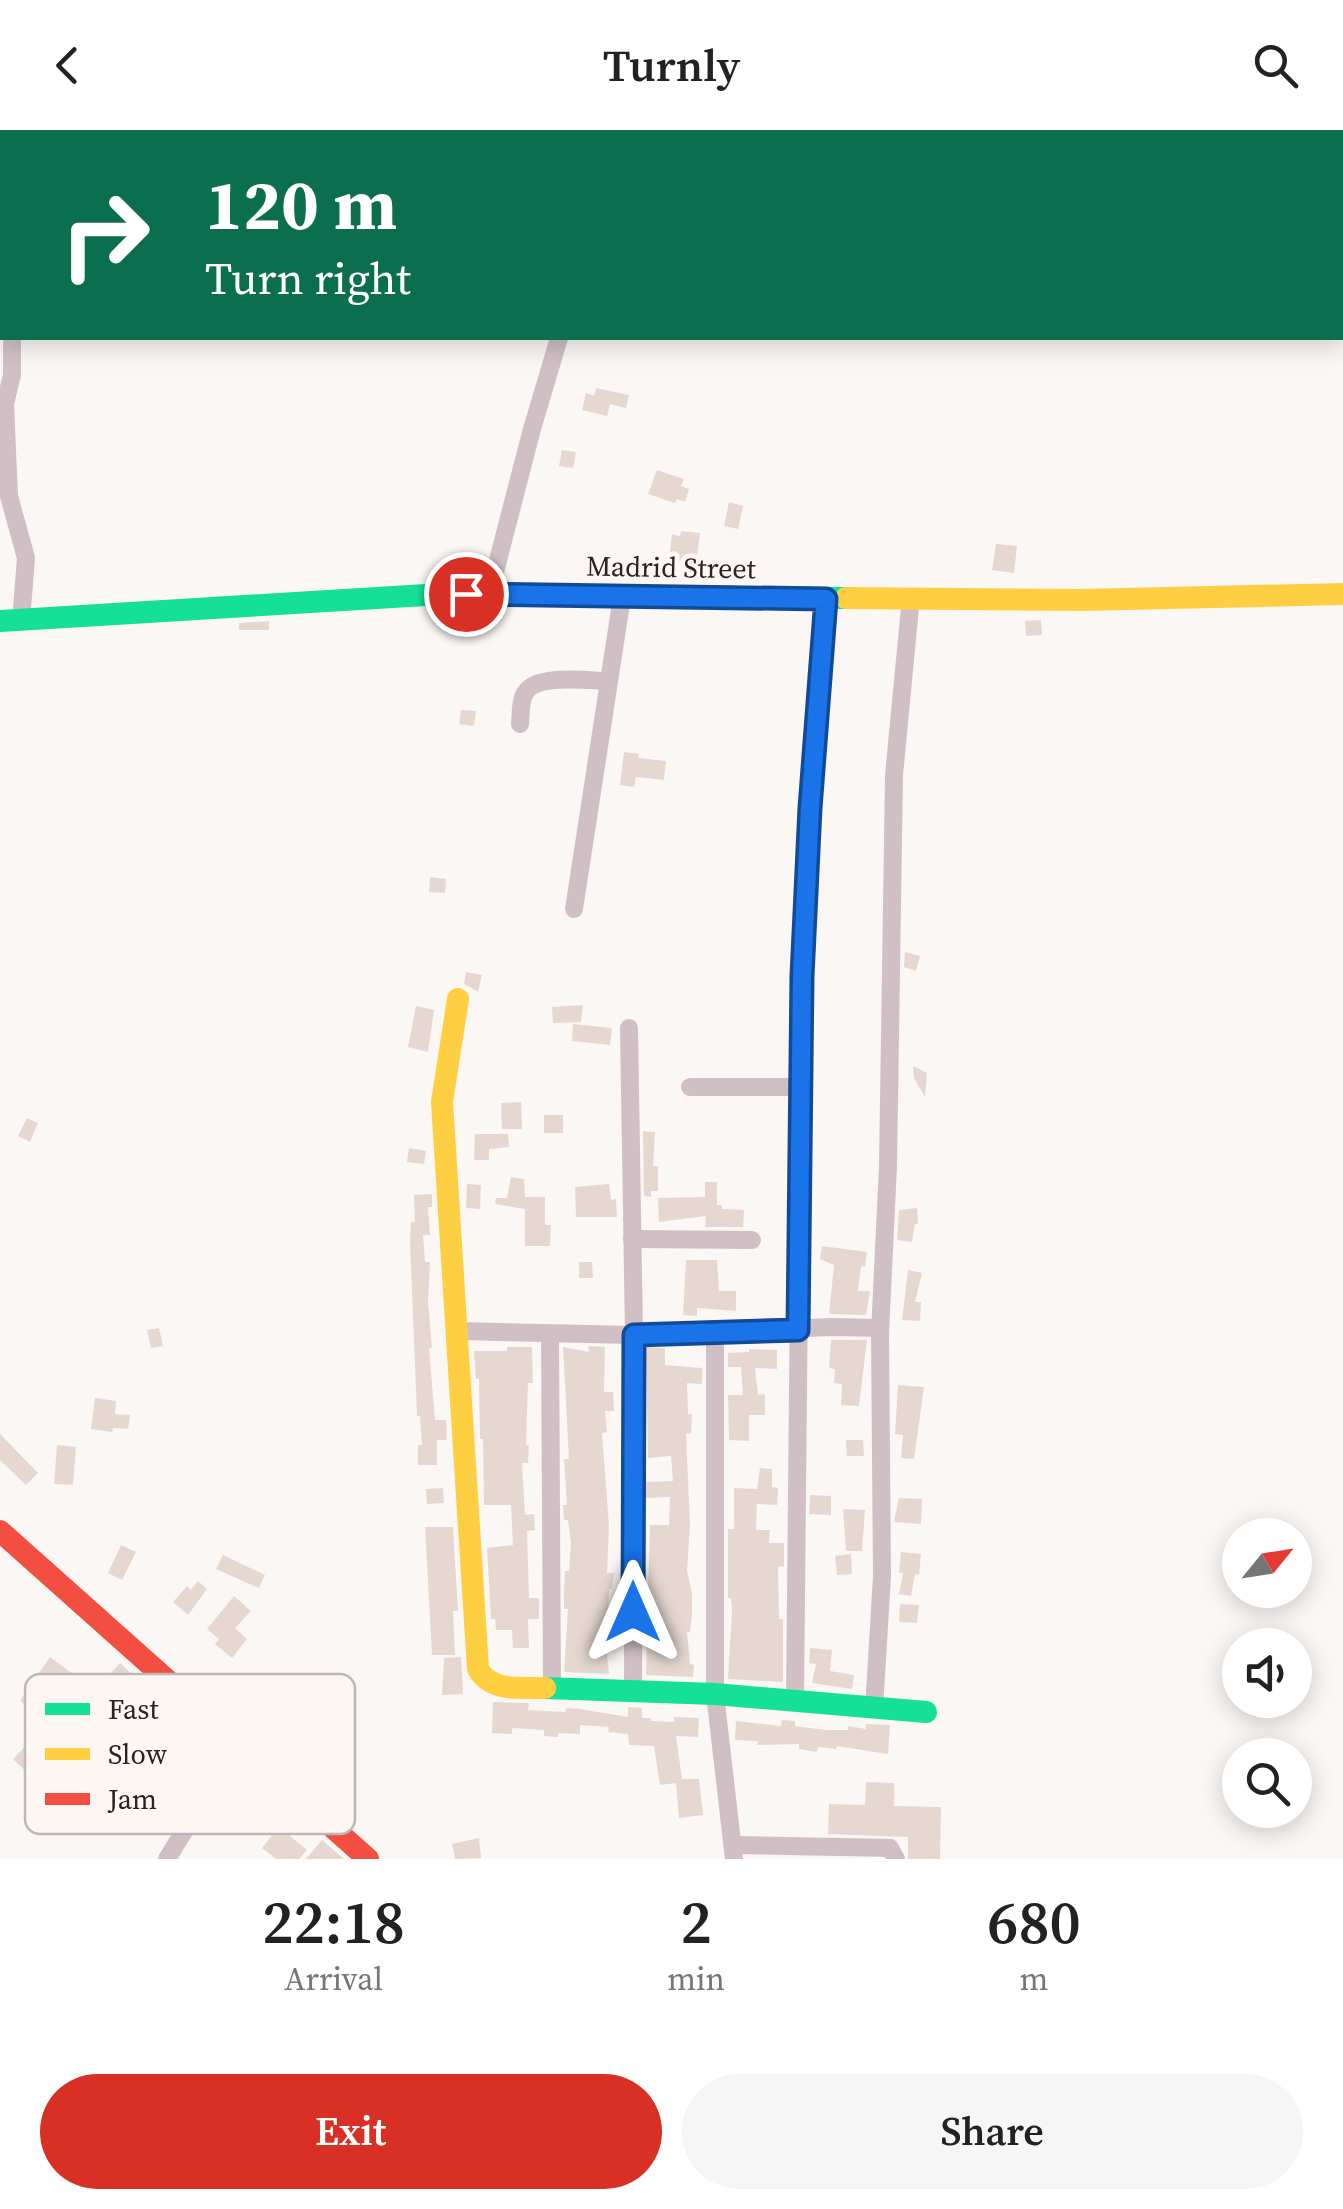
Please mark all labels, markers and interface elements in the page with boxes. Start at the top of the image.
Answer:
text: Turnly [603,34,740,96]
icon: back [40,38,95,93]
icon: search [1248,38,1303,93]
text: 120 m [205,156,397,252]
icon: right [40,170,170,300]
text: Turn right [205,247,411,309]
street label: Madrid Street [586,547,757,587]
pin [424,552,509,637]
icon: arrive [439,567,494,622]
north arrow [1222,1518,1312,1608]
map controls [1222,1518,1312,1828]
position arrow [581,1560,685,1664]
button: sound [1222,1628,1312,1718]
legend [25,1674,355,1834]
text: Fast [108,1690,159,1728]
text: Slow [108,1735,168,1773]
button: search [1222,1738,1312,1828]
text: Jam [107,1780,157,1818]
text: 22:18 [262,1881,405,1963]
text: 2 [681,1881,712,1963]
text: 680 [987,1881,1081,1963]
text: Arrival [284,1957,383,2001]
text: min [667,1957,725,2001]
text: m [1020,1957,1048,2001]
button: Exit [40,2074,662,2189]
button: Share [682,2074,1303,2189]

